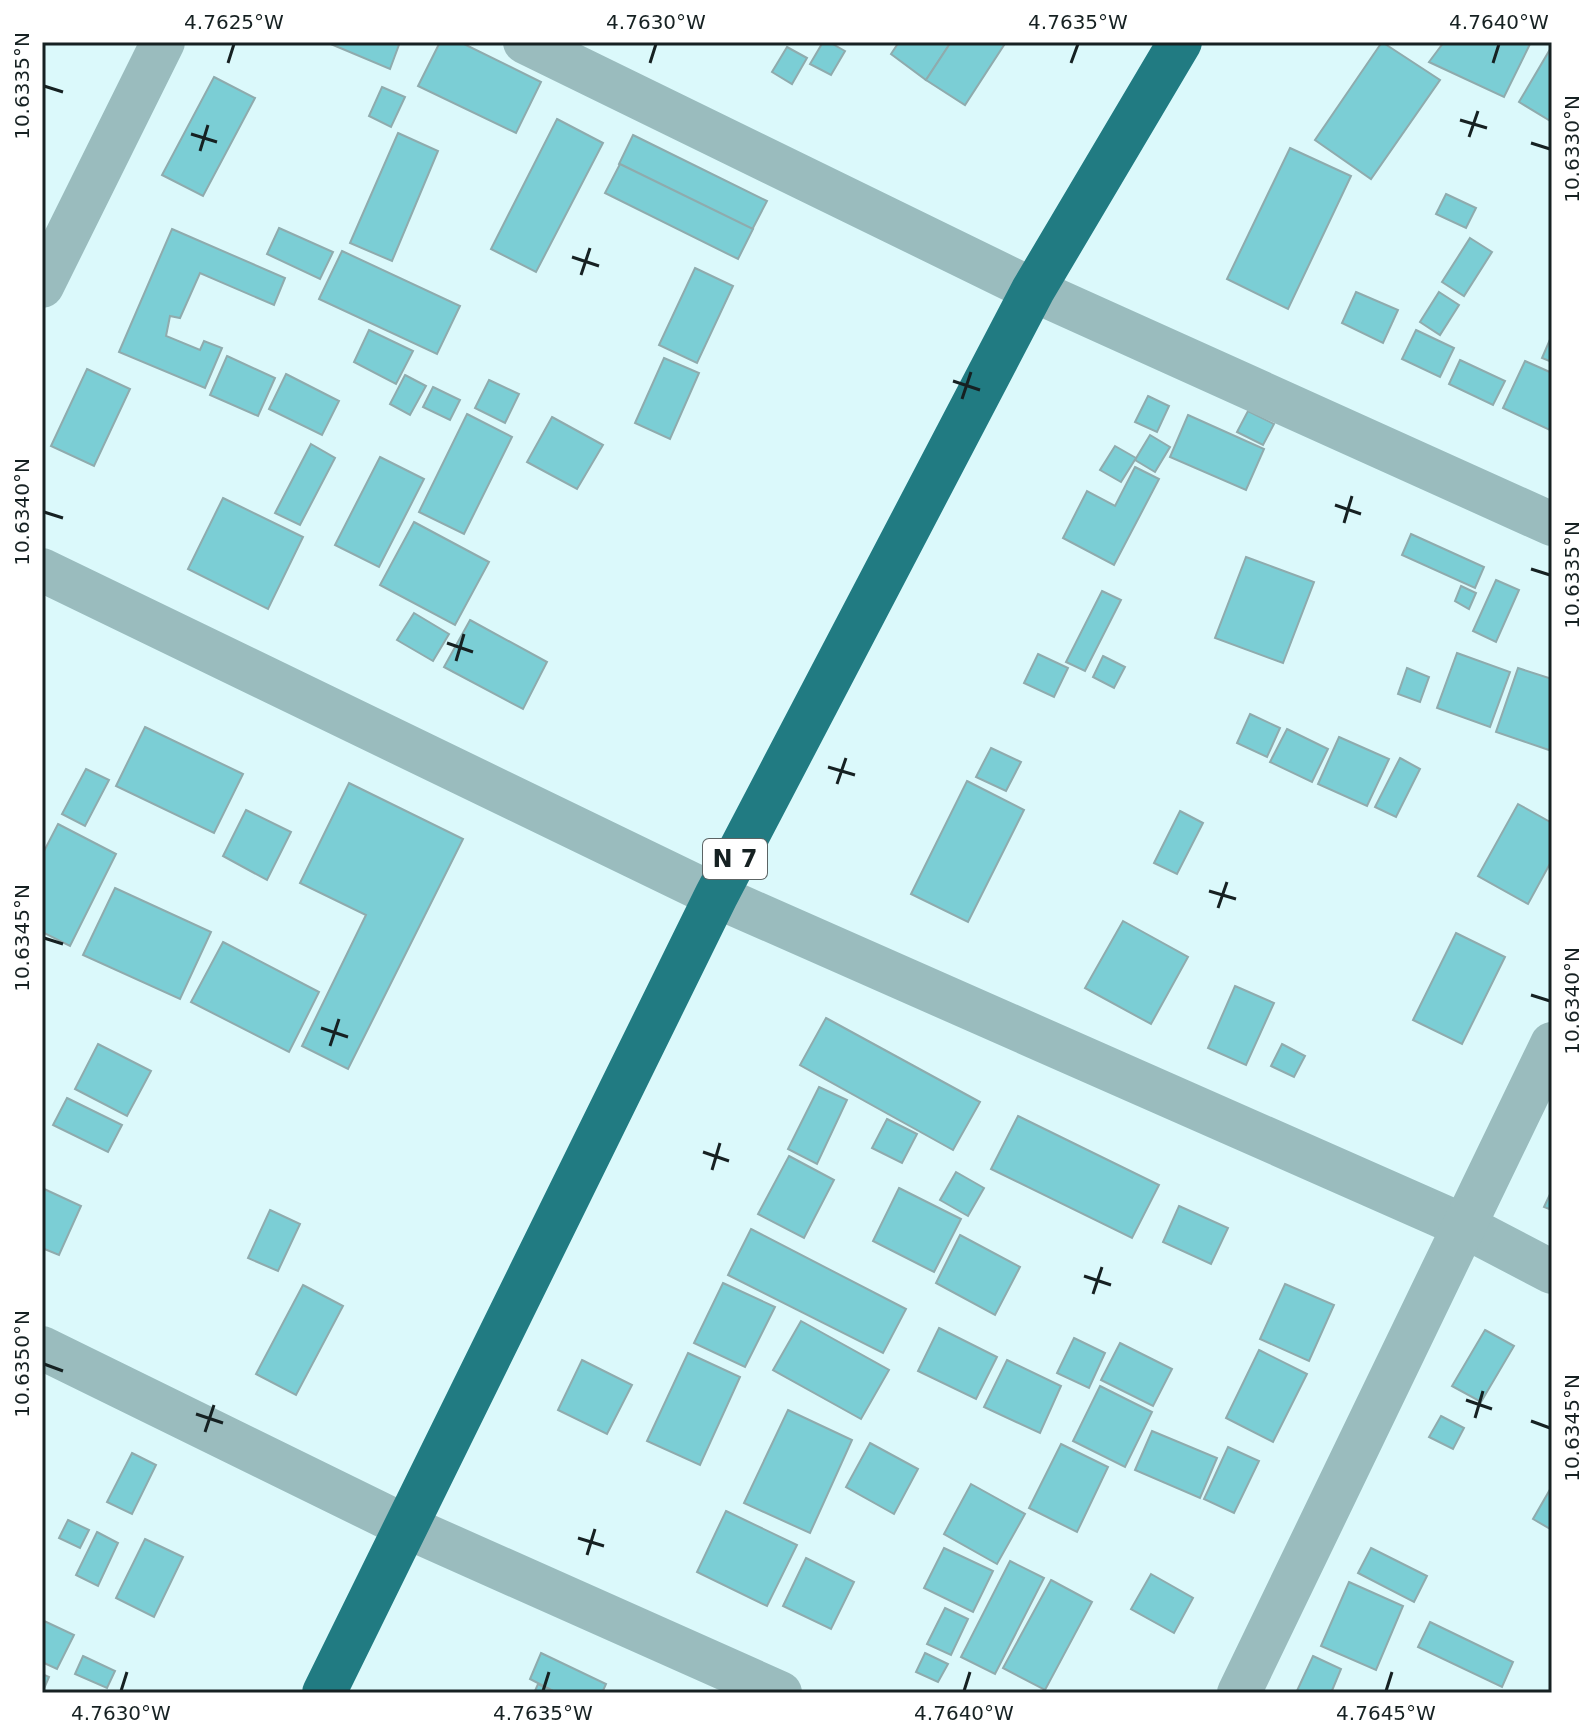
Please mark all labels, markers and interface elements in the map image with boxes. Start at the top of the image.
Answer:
text: 4.7625°W [184,10,284,34]
text: 4.7630°W [606,10,706,34]
text: 4.7635°W [1028,10,1128,34]
text: 4.7640°W [1449,10,1549,34]
text: 10.6335°N [10,32,34,140]
text: 10.6330°N [1560,95,1584,203]
text: 10.6340°N [10,458,34,566]
text: 10.6335°N [1560,521,1584,629]
road number: N 7 [703,839,767,879]
text: 10.6345°N [10,884,34,992]
text: 10.6340°N [1560,947,1584,1055]
text: 10.6350°N [10,1310,34,1418]
text: 10.6345°N [1560,1374,1584,1482]
text: 4.7630°W [71,1701,171,1725]
text: 4.7635°W [493,1701,593,1725]
text: 4.7640°W [914,1701,1014,1725]
text: 4.7645°W [1336,1701,1436,1725]

